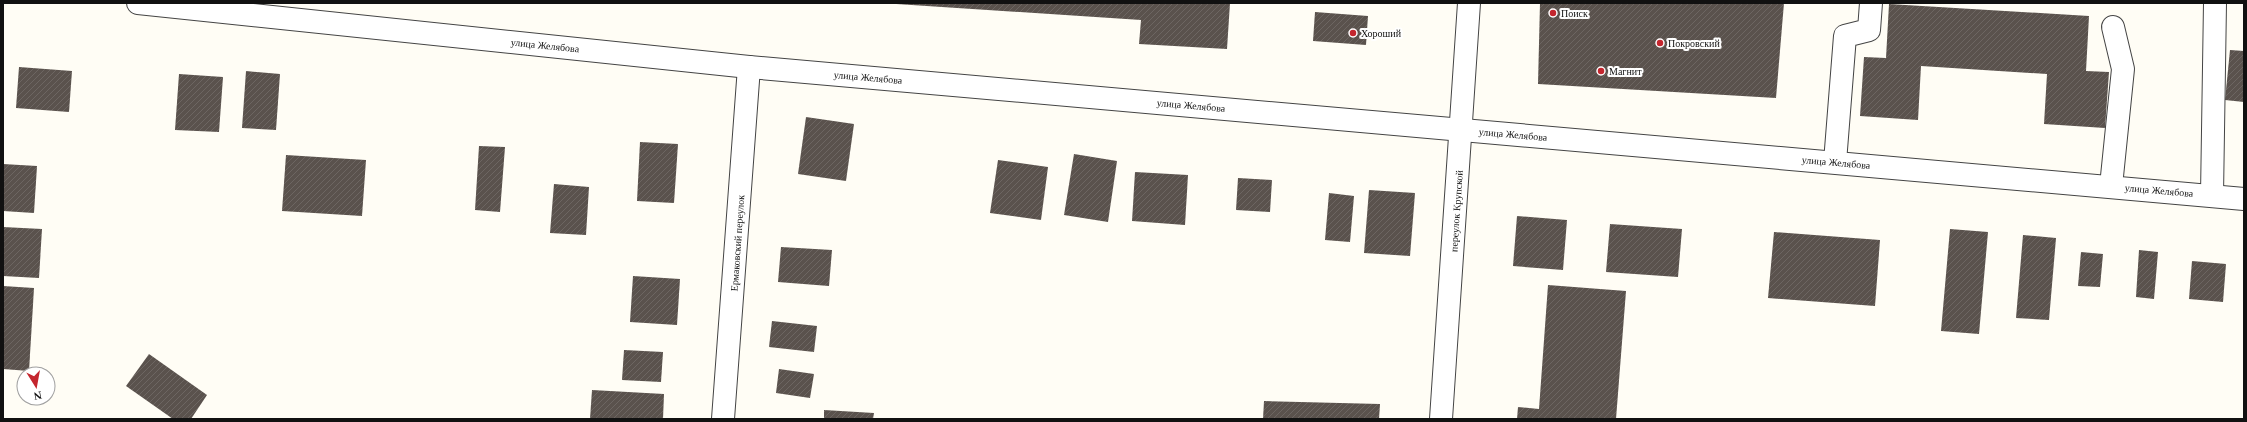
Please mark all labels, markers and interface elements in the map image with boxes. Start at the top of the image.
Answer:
marker: Поиск [1548,8,1558,18]
place label: Поиск [1561,8,1588,19]
marker: Хороший [1348,28,1358,38]
place label: Хороший [1361,28,1402,39]
street label: улица Желябова [510,36,580,55]
marker: Покровский [1655,38,1665,48]
place label: Покровский [1668,38,1720,49]
marker: Магнит [1596,66,1606,76]
place label: Магнит [1609,66,1642,77]
street label: улица Желябова [833,69,903,86]
street label: улица Желябова [1156,97,1226,114]
street label: улица Желябова [1478,126,1548,143]
street label: улица Желябова [1801,154,1871,171]
street label: переулок Крупской [1448,169,1465,252]
street label: улица Желябова [2124,182,2194,199]
street label: Ермаковский переулок [729,194,746,292]
north arrow [16,366,56,406]
text: N [33,389,43,402]

